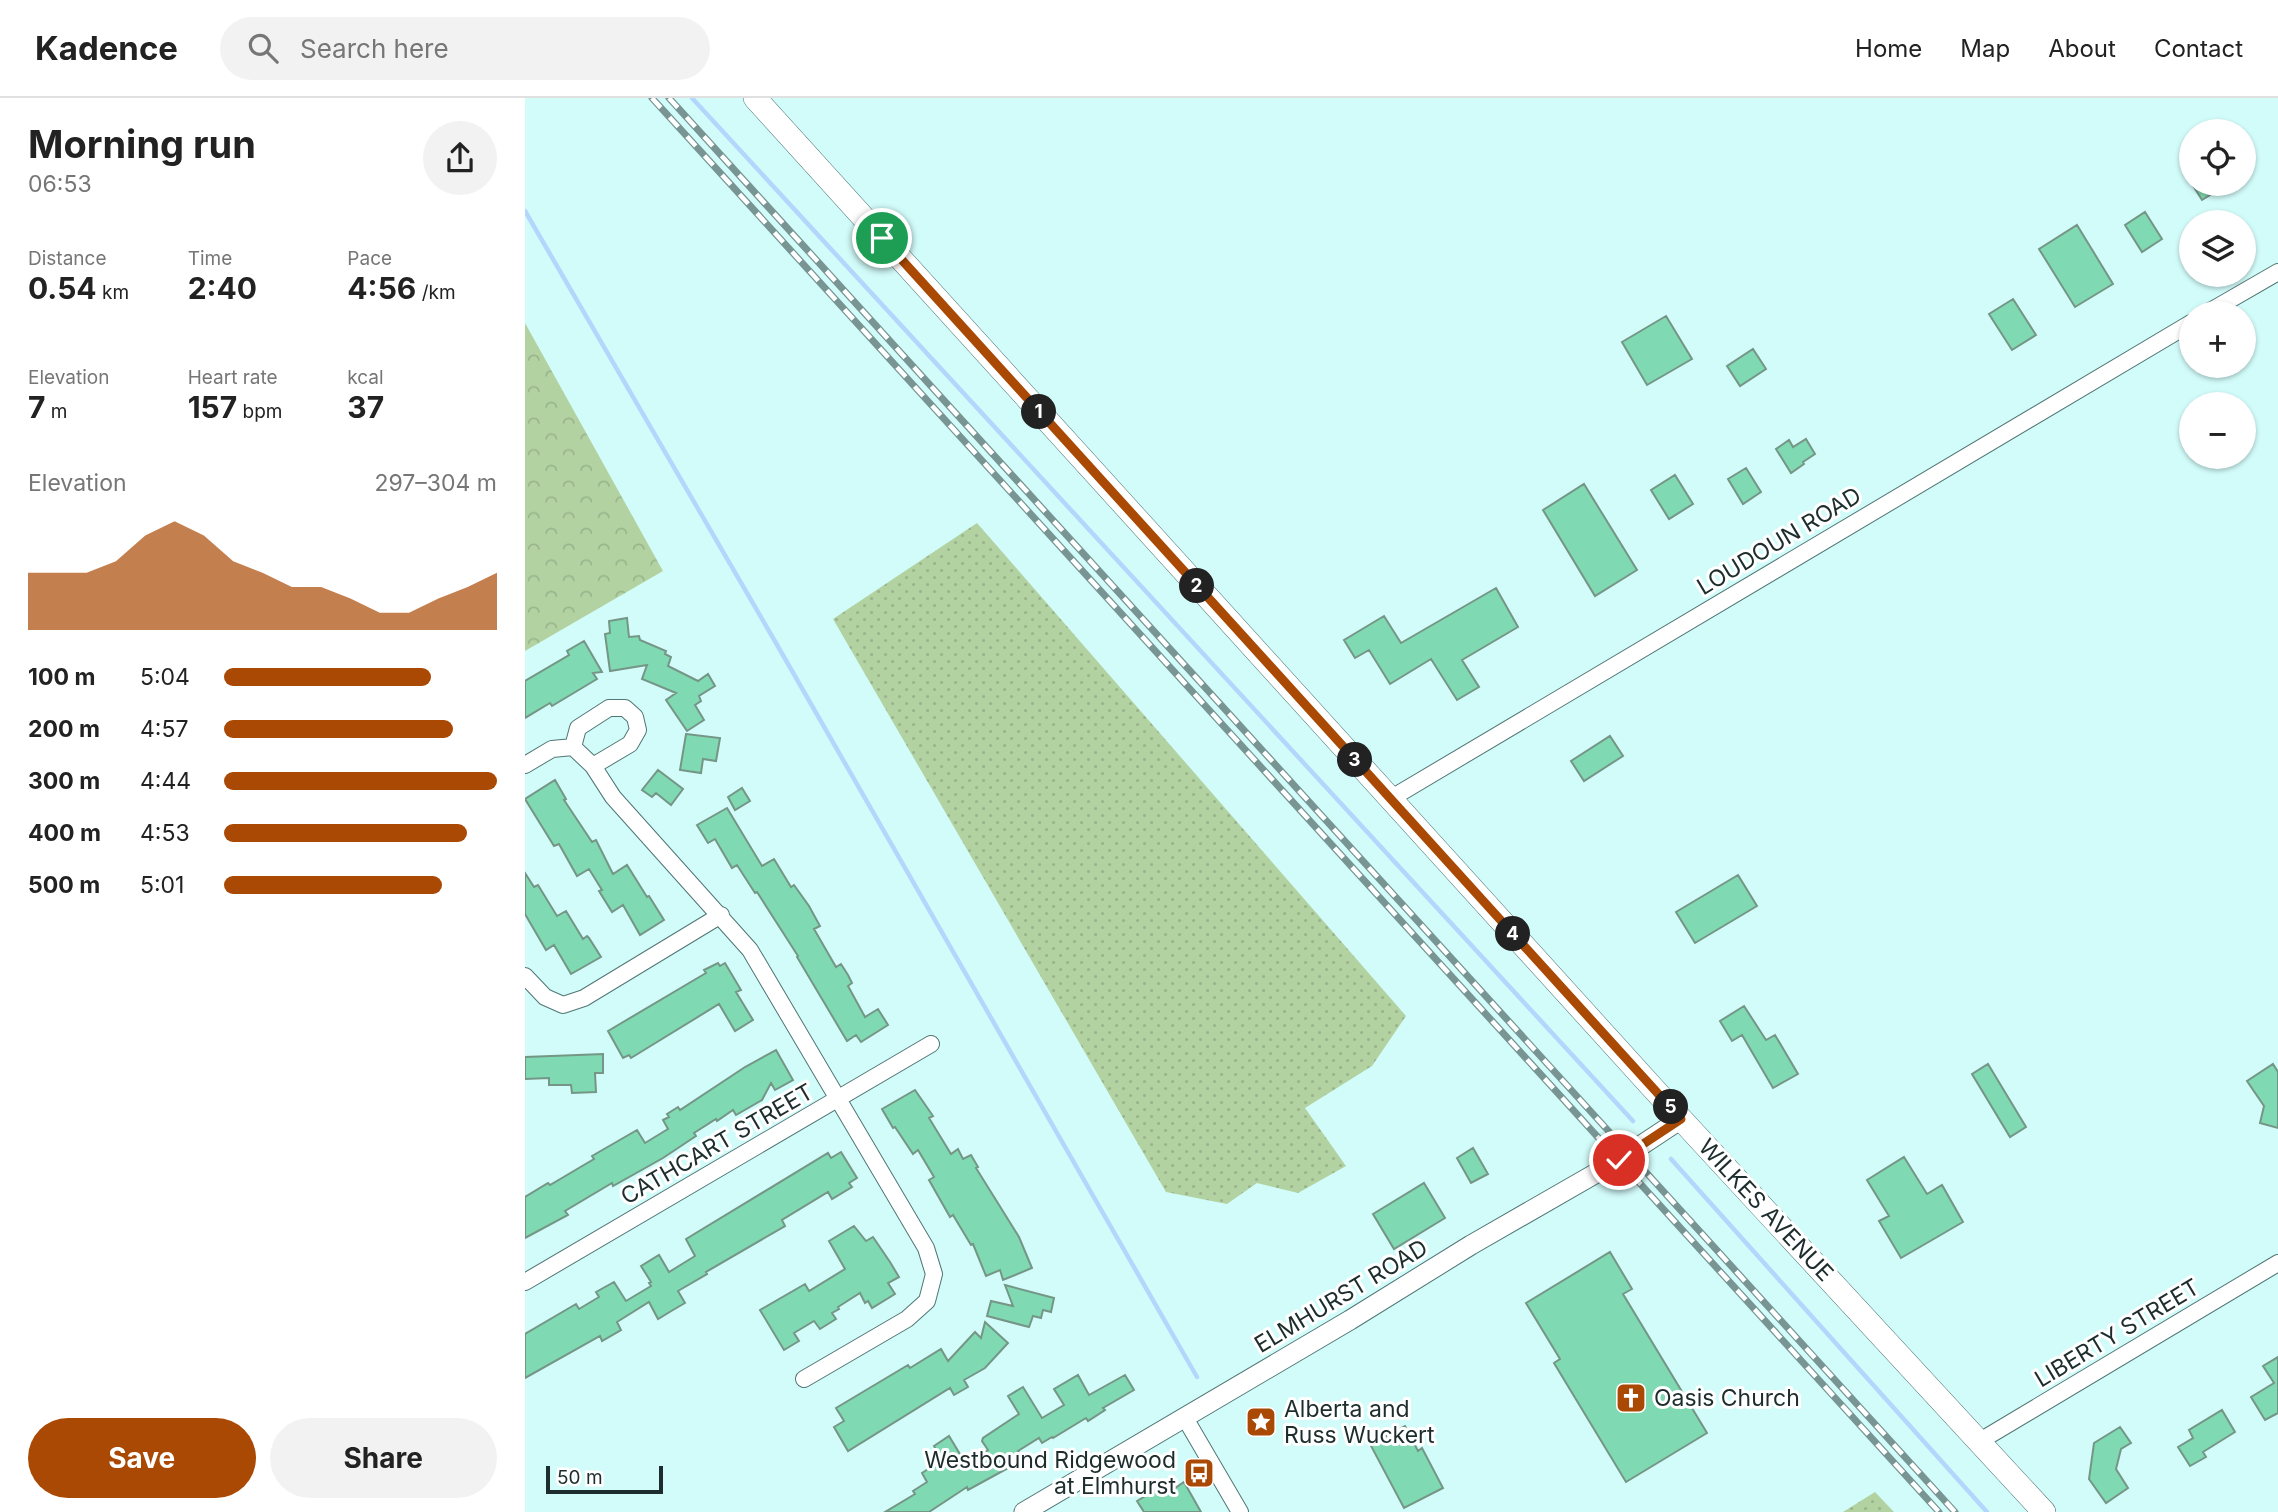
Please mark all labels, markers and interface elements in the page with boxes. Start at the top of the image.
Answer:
search box [220,17,710,80]
text: Kadence [35,28,178,68]
icon: search [244,29,282,67]
text: Search here [300,33,449,64]
text: Home [1855,34,1922,63]
text: Map [1960,34,2010,63]
text: About [2048,34,2116,63]
text: Contact [2154,34,2243,63]
map controls [2179,119,2256,469]
button: locate [2179,119,2256,196]
text: Morning run [28,121,256,167]
button: share [423,121,497,195]
text: 06:53 [28,170,92,198]
pin [852,208,912,268]
button: layers [2179,210,2256,287]
icon: arrive [863,219,901,257]
text: Distance [28,247,106,270]
text: Time [188,247,232,270]
text: Pace [347,247,392,270]
text: 0.54 [28,270,97,306]
text: 2:40 [188,270,257,306]
text: 4:56 [347,270,416,306]
text: km [97,281,129,304]
text: /km [416,281,456,304]
button: + [2179,301,2256,378]
text: Elevation [28,366,109,389]
text: Heart rate [188,366,278,389]
text: kcal [347,366,384,389]
text: 7 [28,389,45,425]
text: 157 [188,389,237,425]
text: 37 [347,389,384,425]
button: − [2179,392,2256,469]
pin: 1 [1021,394,1057,430]
text: m [45,400,67,423]
text: bpm [237,400,282,423]
text: 1 [1034,400,1043,423]
text: Elevation [28,469,127,497]
text: 297–304 m [374,469,497,497]
street label: LOUDOUN ROAD [1692,481,1866,601]
pin: 2 [1179,568,1215,603]
text: 2 [1191,574,1202,597]
text: 100 m [28,663,95,691]
text: 5:04 [140,663,190,691]
text: 200 m [28,715,100,743]
text: 4:57 [140,715,188,743]
pin: 3 [1337,742,1373,778]
text: 3 [1348,748,1361,771]
text: 300 m [28,767,100,795]
text: 4:44 [140,767,191,795]
text: 400 m [28,819,101,847]
text: 4:53 [140,819,190,847]
text: 500 m [28,871,100,899]
text: 5:01 [140,871,184,899]
pin: 4 [1495,916,1531,952]
text: 4 [1506,922,1519,945]
street label: CATHCART STREET [616,1078,818,1210]
pin: 5 [1653,1090,1689,1124]
text: 5 [1664,1095,1677,1118]
pin [1589,1130,1649,1190]
street label: WILKES AVENUE [1693,1133,1839,1287]
icon: check [1600,1141,1638,1179]
street label: ELMHURST ROAD [1249,1233,1433,1359]
street label: LIBERTY STREET [2030,1273,2204,1393]
church icon: Oasis Church [1614,1381,1648,1415]
place label: Oasis Church [1654,1384,1800,1412]
place label: Alberta and Russ Wuckert [1284,1395,1435,1449]
place icon: Alberta and Russ Wuckert [1244,1405,1278,1439]
button: Save [28,1418,256,1498]
button: Share [270,1418,497,1498]
place label: Westbound Ridgewood at Elmhurst [924,1446,1176,1500]
bus stop icon: Westbound Ridgewood at Elmhurst [1182,1456,1216,1490]
scale bar [546,1463,663,1495]
text: 50 m [557,1466,603,1489]

